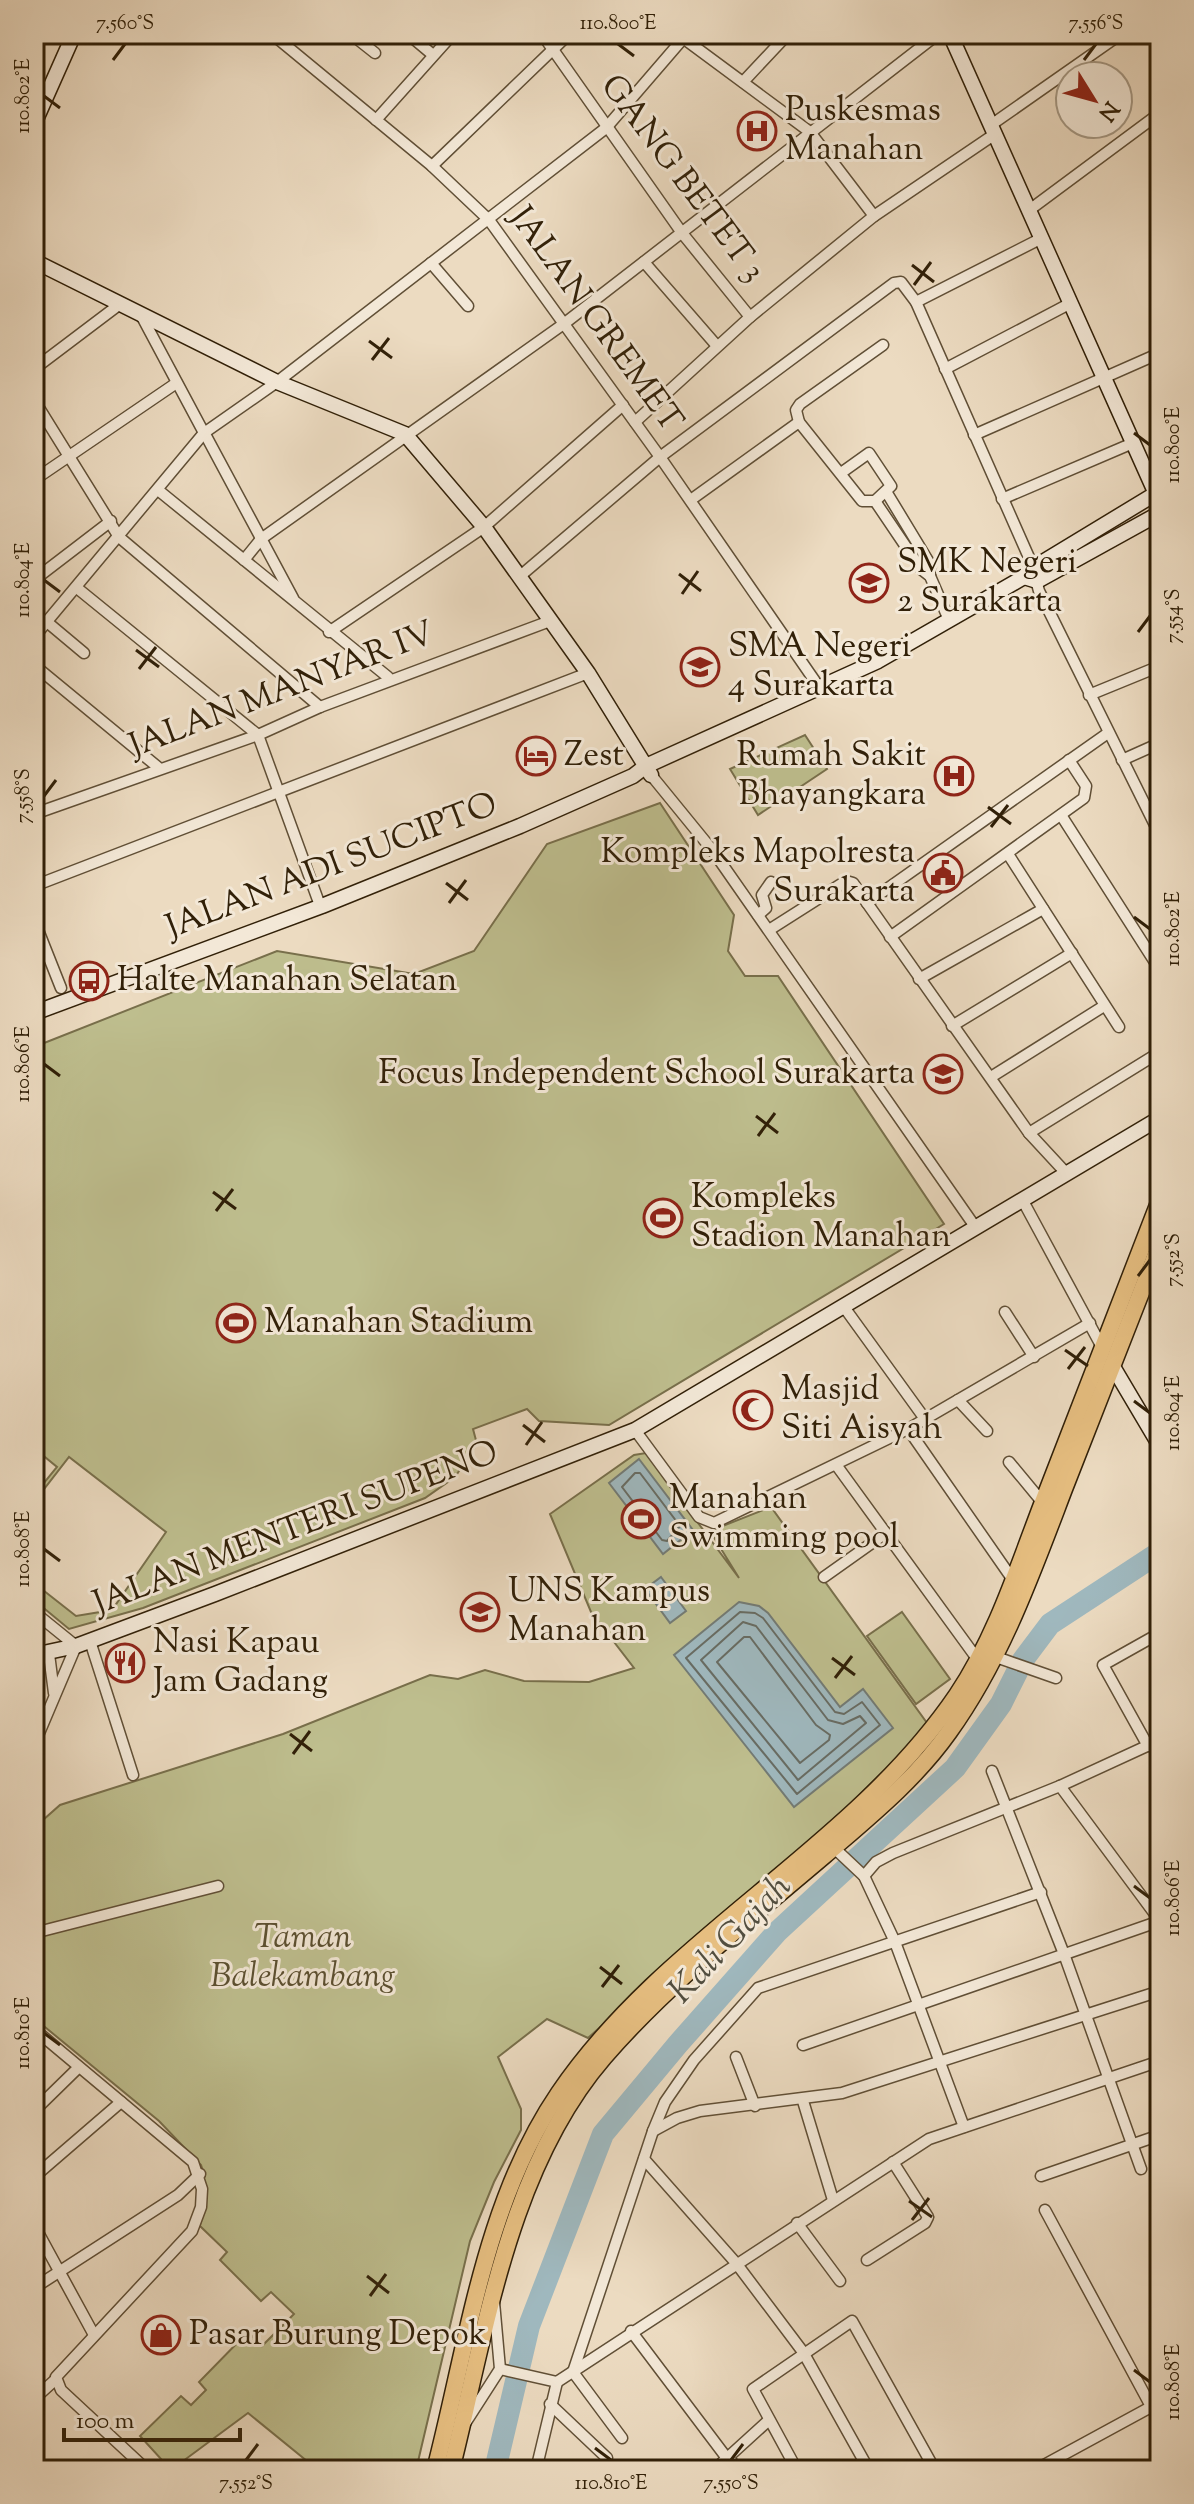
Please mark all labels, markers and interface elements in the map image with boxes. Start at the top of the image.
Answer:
text: 7.560°S [96,10,154,39]
text: 110.800°E [580,10,656,39]
text: 7.556°S [1068,10,1124,39]
text: 110.802°E [10,58,39,134]
north arrow [1054,60,1134,140]
street label: GANG BETET 3 [588,65,776,293]
place label: Puskesmas Manahan [785,87,941,175]
text: N [1089,94,1126,127]
hospital icon: Puskesmas Manahan [736,110,778,152]
street label: JALAN GREMET [495,195,694,443]
text: 110.800°E [1160,407,1189,483]
place label: SMK Negeri 2 Surakarta [897,539,1077,627]
text: 110.804°E [10,542,39,618]
school or university icon: SMK Negeri 2 Surakarta [848,562,890,604]
text: 7.554°S [1160,589,1189,644]
street label: JALAN MANYAR IV [120,610,442,772]
place label: SMA Negeri 4 Surakarta [728,623,911,711]
school or university icon: SMA Negeri 4 Surakarta [679,646,721,688]
place label: Zest [564,732,624,781]
place label: Rumah Sakit Bhayangkara [736,732,926,820]
hotel icon: Zest [515,735,557,777]
hospital icon: Rumah Sakit Bhayangkara [933,755,975,797]
text: 7.558°S [10,768,39,824]
street label: JALAN ADI SUCIPTO [157,781,505,954]
place label: Kompleks Mapolresta Surakarta [601,829,915,917]
public building icon: Kompleks Mapolresta Surakarta [922,852,964,894]
text: 110.802°E [1160,891,1189,967]
place label: Halte Manahan Selatan [117,957,457,1006]
bus stop icon: Halte Manahan Selatan [68,960,110,1002]
text: 110.806°E [10,1026,39,1102]
place label: Focus Independent School Surakarta [379,1050,915,1099]
school or university icon: Focus Independent School Surakarta [922,1053,964,1095]
place label: Kompleks Stadion Manahan [691,1174,951,1262]
sports icon: Kompleks Stadion Manahan [642,1197,684,1239]
text: 7.552°S [1160,1233,1189,1287]
place label: Manahan Stadium [264,1299,533,1348]
sports icon: Manahan Stadium [215,1302,257,1344]
place label: Masjid Siti Aisyah [781,1366,943,1454]
text: 110.804°E [1160,1375,1189,1451]
mosque icon: Masjid Siti Aisyah [732,1389,774,1431]
street label: JALAN MENTERI SUPENO [85,1429,505,1630]
place label: Manahan Swimming pool [669,1475,899,1563]
sports icon: Manahan Swimming pool [620,1498,662,1540]
text: 110.808°E [10,1511,39,1587]
place label: UNS Kampus Manahan [508,1568,710,1656]
school or university icon: UNS Kampus Manahan [459,1591,501,1633]
place label: Nasi Kapau Jam Gadang [151,1619,328,1707]
restaurant icon: Nasi Kapau Jam Gadang [104,1642,146,1684]
text: 110.806°E [1160,1860,1189,1936]
water label: Kali Gajah [657,1863,805,2016]
park label: Taman Balekambang [211,1914,396,2002]
text: 110.810°E [10,1997,39,2069]
place label: Pasar Burung Depok [189,2311,487,2360]
shop icon: Pasar Burung Depok [140,2314,182,2356]
text: 110.808°E [1160,2344,1189,2420]
scale bar [64,2392,240,2442]
text: 100 m [76,2405,134,2439]
text: 7.552°S [219,2470,273,2499]
text: 110.810°E [575,2470,647,2499]
text: 7.550°S [703,2470,759,2499]

